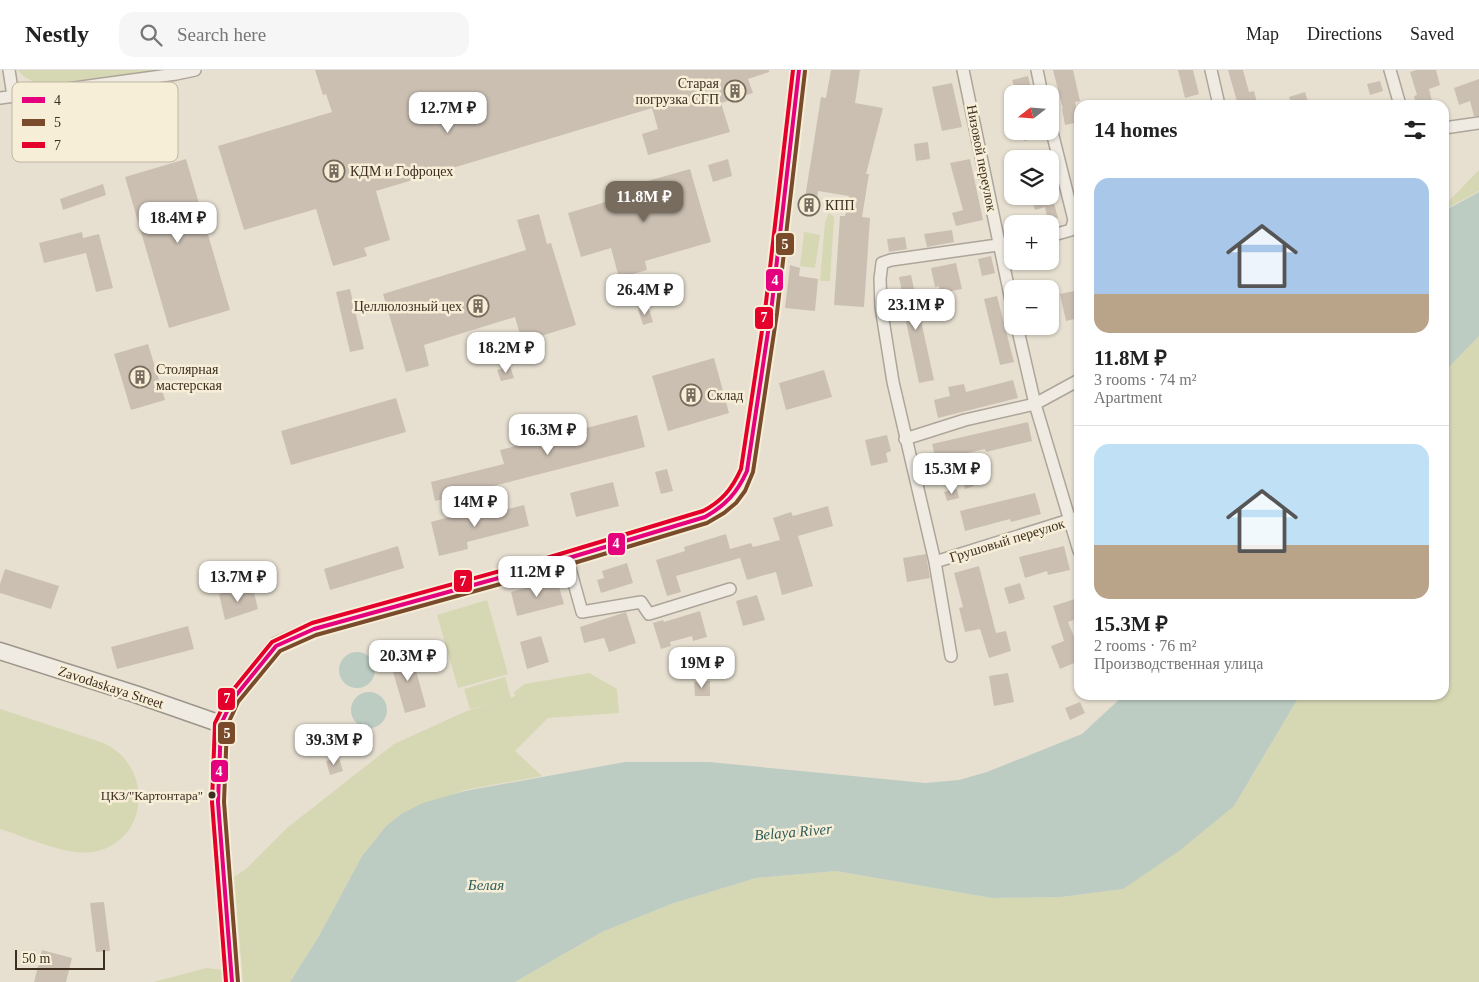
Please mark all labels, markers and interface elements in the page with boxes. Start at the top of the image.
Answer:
search box [119,12,469,57]
text: Nestly [25,21,89,47]
icon: search [137,21,165,49]
text: Search here [177,24,266,45]
text: Map [1246,24,1279,44]
text: Directions [1307,24,1382,44]
text: Saved [1410,24,1454,44]
place label: Старая погрузка СГП [636,76,720,107]
building icon: Старая погрузка СГП [723,79,747,103]
legend [12,82,178,162]
north arrow [1004,85,1059,140]
map controls [1004,85,1059,335]
pin: 12.7M ₽ [402,92,494,134]
text: 4 [54,93,61,108]
text: 12.7M ₽ [420,99,476,116]
street label: Низовой переулок [964,104,999,213]
text: 5 [54,115,61,130]
icon: filters [1401,116,1429,144]
text: 14 homes [1094,118,1177,142]
text: 7 [54,138,61,153]
button: layers [1004,150,1059,205]
building icon: КДМ и Гофроцех [322,159,346,183]
place label: КДМ и Гофроцех [350,164,453,179]
pin: 11.8M ₽ [598,180,690,223]
text: 11.8M ₽ [616,188,672,205]
building icon: КПП [797,193,821,217]
place label: КПП [825,198,855,213]
pin: 18.4M ₽ [132,202,224,244]
text: 18.4M ₽ [150,209,206,226]
icon: home [1217,211,1307,301]
button: + [1004,215,1059,270]
line badge: 5 [775,232,795,256]
text: 5 [782,237,789,252]
line badge: 4 [765,268,784,292]
text: 4 [772,273,779,288]
pin: 26.4M ₽ [599,274,691,316]
button: − [1004,280,1059,335]
text: 26.4M ₽ [617,281,673,298]
pin: 23.1M ₽ [870,288,962,331]
building icon: Целлюлозный цех [466,294,490,318]
text: 23.1M ₽ [888,296,944,313]
place label: Целлюлозный цех [354,299,462,314]
line badge: 7 [754,306,774,330]
text: 7 [761,310,768,325]
pin: 18.2M ₽ [460,332,552,374]
text: 18.2M ₽ [478,339,534,356]
text: 11.8M ₽ [1094,346,1167,370]
place label: Столярная мастерская [156,362,223,393]
building icon: Столярная мастерская [128,365,152,389]
text: 3 rooms · 74 m² [1094,371,1197,388]
building icon: Склад [679,383,703,407]
place label: Склад [707,388,743,403]
text: Apartment [1094,389,1162,406]
pin: 16.3M ₽ [502,414,594,456]
text: 16.3M ₽ [520,421,576,438]
pin: 15.3M ₽ [906,452,998,495]
text: 15.3M ₽ [924,460,980,477]
icon: home [1217,476,1307,566]
pin: 14M ₽ [440,486,510,528]
text: 14M ₽ [453,493,497,510]
street label: Грушовый переулок [948,516,1067,565]
line badge: 4 [607,532,626,556]
text: 4 [613,536,620,551]
pin: 11.2M ₽ [491,556,583,598]
pin: 13.7M ₽ [192,560,284,603]
text: 11.2M ₽ [509,563,565,580]
text: 13.7M ₽ [210,568,266,585]
line badge: 7 [453,569,473,593]
text: 7 [460,574,467,589]
text: 15.3M ₽ [1094,612,1168,636]
text: 2 rooms · 76 m² [1094,637,1197,654]
pin: 20.3M ₽ [362,640,454,682]
pin: 19M ₽ [667,646,737,689]
text: 20.3M ₽ [380,647,436,664]
text: 19M ₽ [680,654,724,671]
text: Производственная улица [1094,655,1263,672]
street label: Zavodaskaya Street [56,663,166,712]
line badge: 7 [217,687,236,711]
text: 7 [224,691,231,706]
line badge: 5 [217,721,236,745]
pin: 39.3M ₽ [288,724,380,766]
text: 5 [224,726,231,741]
text: 39.3M ₽ [306,731,362,748]
line badge: 4 [210,759,229,783]
text: 4 [216,764,223,779]
place label: ЦКЗ/"Картонтара" [101,788,203,803]
marker: ЦКЗ/"Картонтара" [207,790,217,800]
water label: Belaya River [754,821,833,843]
water label: Белая [467,877,504,893]
scale bar [15,947,105,970]
text: 50 m [22,951,50,966]

